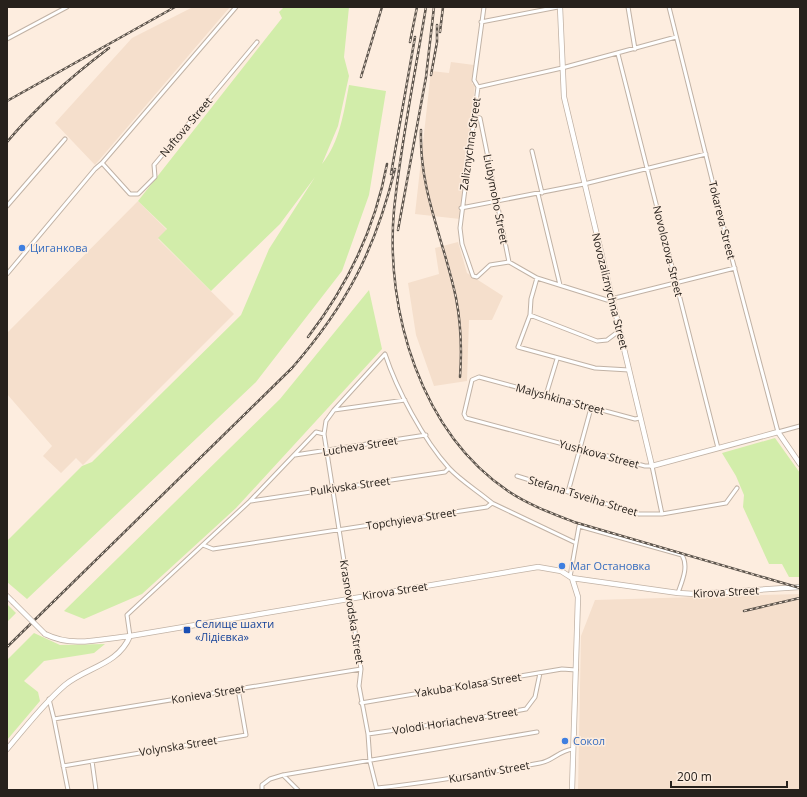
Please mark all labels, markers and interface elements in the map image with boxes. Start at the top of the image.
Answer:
street label: Naftova Street [156,94,215,160]
street label: Zaliznychna Street [456,96,483,191]
street label: Liubymoho Street [480,153,513,245]
street label: Tokareva Street [705,179,740,261]
street label: Novolozova Street [650,204,687,298]
street label: Novozaliznychna Street [589,231,632,351]
place label: Циганкова [30,240,88,255]
marker: Циганкова [17,243,27,253]
street label: Malyshkina Street [514,379,606,418]
street label: Lucheva Street [321,432,399,459]
street label: Yushkova Street [557,436,641,471]
street label: Pulkivska Street [309,472,391,499]
street label: Stefana Tsveiha Street [527,472,640,519]
street label: Topchyieva Street [365,504,457,533]
place label: Маг Остановка [570,558,650,573]
street label: Krasnovodska Street [337,559,368,665]
marker: Маг Остановка [557,561,567,571]
street label: Kirova Street [361,578,429,603]
street label: Kirova Street [693,582,759,601]
place label: Селище шахти «Лідієвка» [195,616,274,644]
marker: Селище шахти «Лідієвка» [182,625,192,635]
street label: Yakuba Kolasa Street [414,669,522,700]
street label: Konieva Street [170,680,246,707]
street label: Volodi Horiacheva Street [391,703,519,738]
street label: Volynska Street [138,732,218,759]
place label: Сокол [573,733,605,748]
marker: Сокол [560,736,570,746]
street label: Kursantiv Street [447,757,531,786]
scale bar [671,763,787,789]
text: 200 m [677,768,712,785]

